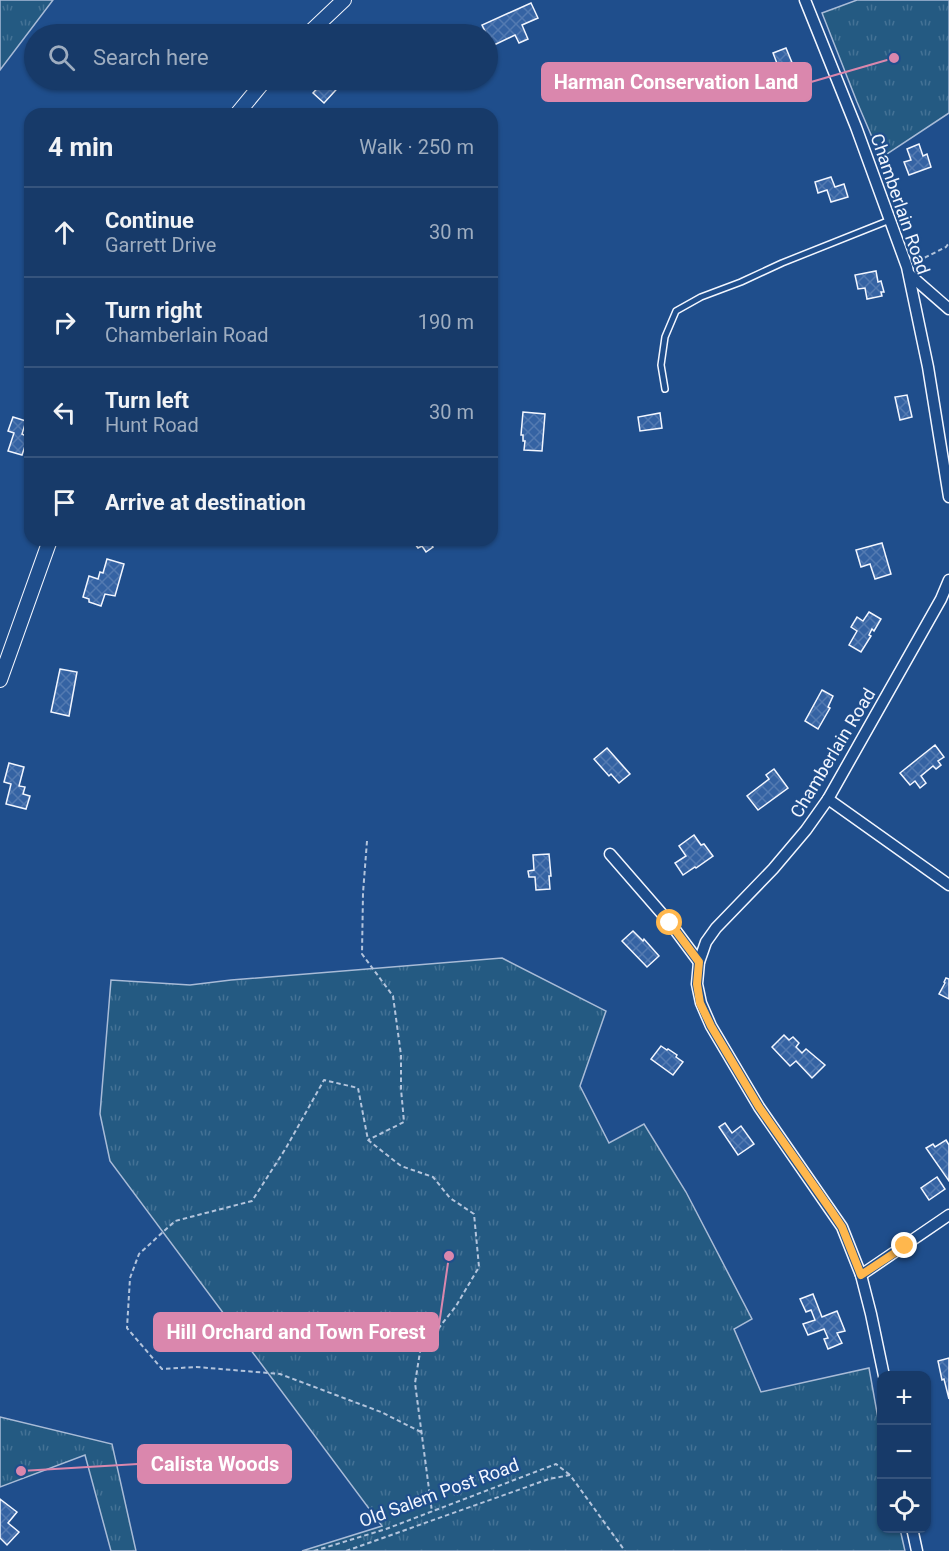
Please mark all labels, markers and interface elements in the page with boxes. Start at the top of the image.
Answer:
search box [24,24,498,90]
icon: search [45,41,78,74]
text: Search here [93,45,209,70]
callout: Harman Conservation Land [542,63,811,101]
text: Harman Conservation Land [554,70,798,94]
street label: Chamberlain Road [867,131,934,277]
text: 4 min [48,132,113,162]
text: Walk · 250 m [359,135,474,159]
text: Continue [105,208,194,233]
icon: ahead [48,216,81,249]
text: 30 m [429,220,474,244]
text: Garrett Drive [105,233,216,257]
text: Turn right [105,298,202,323]
icon: right [48,306,81,339]
text: 190 m [418,310,474,334]
text: Chamberlain Road [105,323,269,347]
text: Turn left [105,388,189,413]
icon: left [48,396,81,429]
text: 30 m [429,400,474,424]
text: Hunt Road [105,413,199,437]
icon: arrive [48,486,81,519]
text: Arrive at destination [105,490,306,515]
street label: Chamberlain Road [786,684,879,821]
route start [656,909,682,935]
route end [891,1232,917,1258]
callout: Hill Orchard and Town Forest [154,1313,438,1351]
text: Hill Orchard and Town Forest [166,1320,426,1344]
map controls [877,1371,931,1533]
button: + [877,1371,931,1425]
button: − [877,1425,931,1479]
callout: Calista Woods [138,1445,291,1483]
text: Calista Woods [151,1452,279,1476]
street label: Old Salem Post Road [356,1454,522,1531]
button: locate [877,1479,931,1533]

